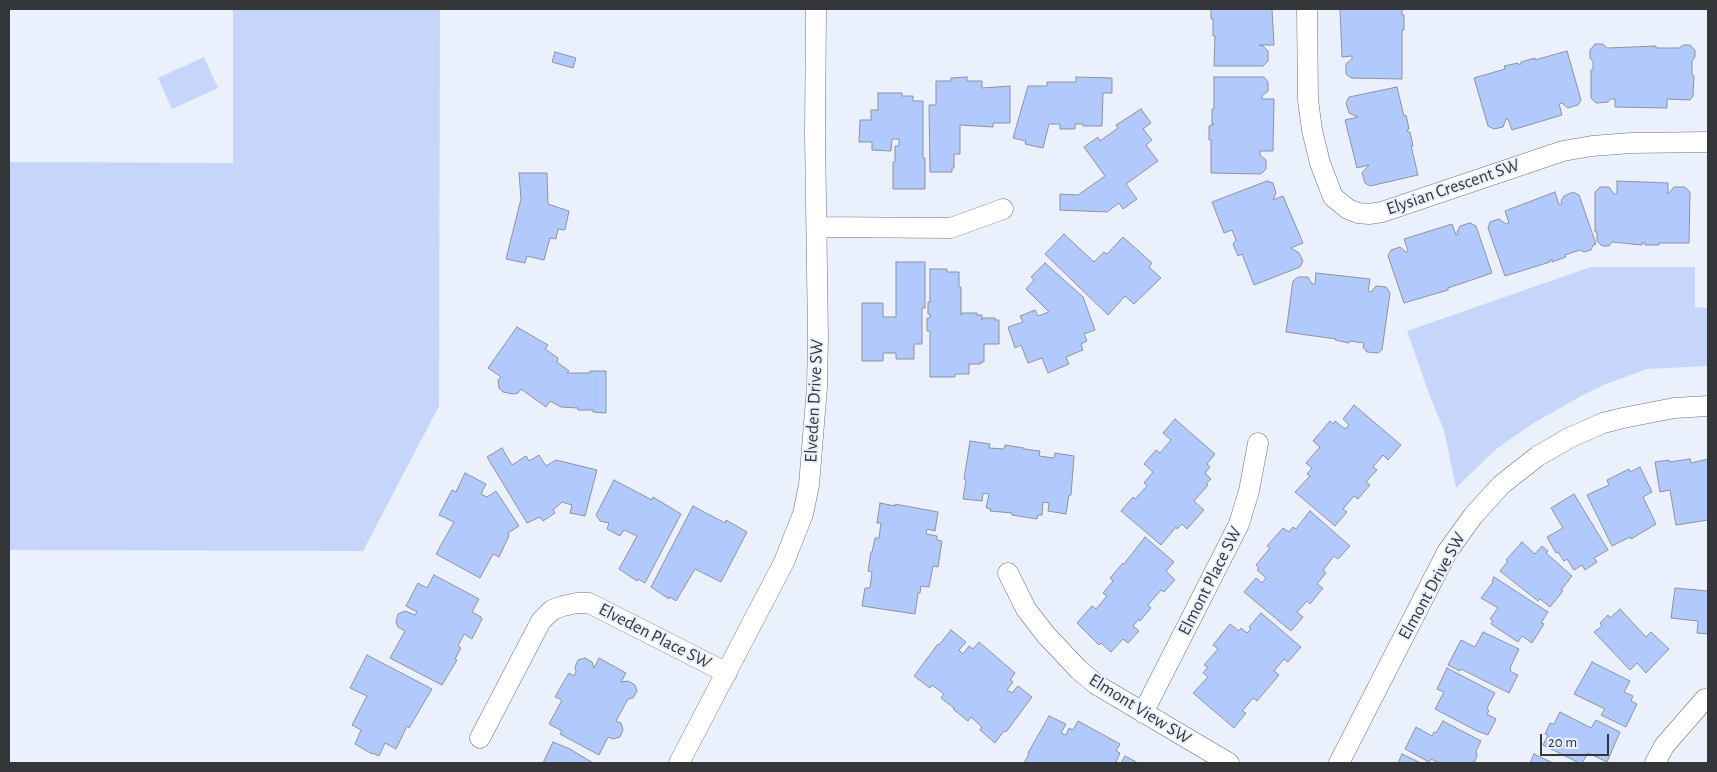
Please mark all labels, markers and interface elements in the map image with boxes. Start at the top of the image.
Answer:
street label: Elysian Crescent SW [1383,154,1523,220]
street label: Elveden Drive SW [800,339,828,463]
street label: Elmont Place SW [1173,523,1247,639]
street label: Elmont Drive SW [1394,529,1470,643]
street label: Elveden Place SW [595,598,715,674]
street label: Elmont View SW [1085,669,1195,749]
scale bar [1542,724,1611,756]
text: 20 m [1548,735,1577,750]

